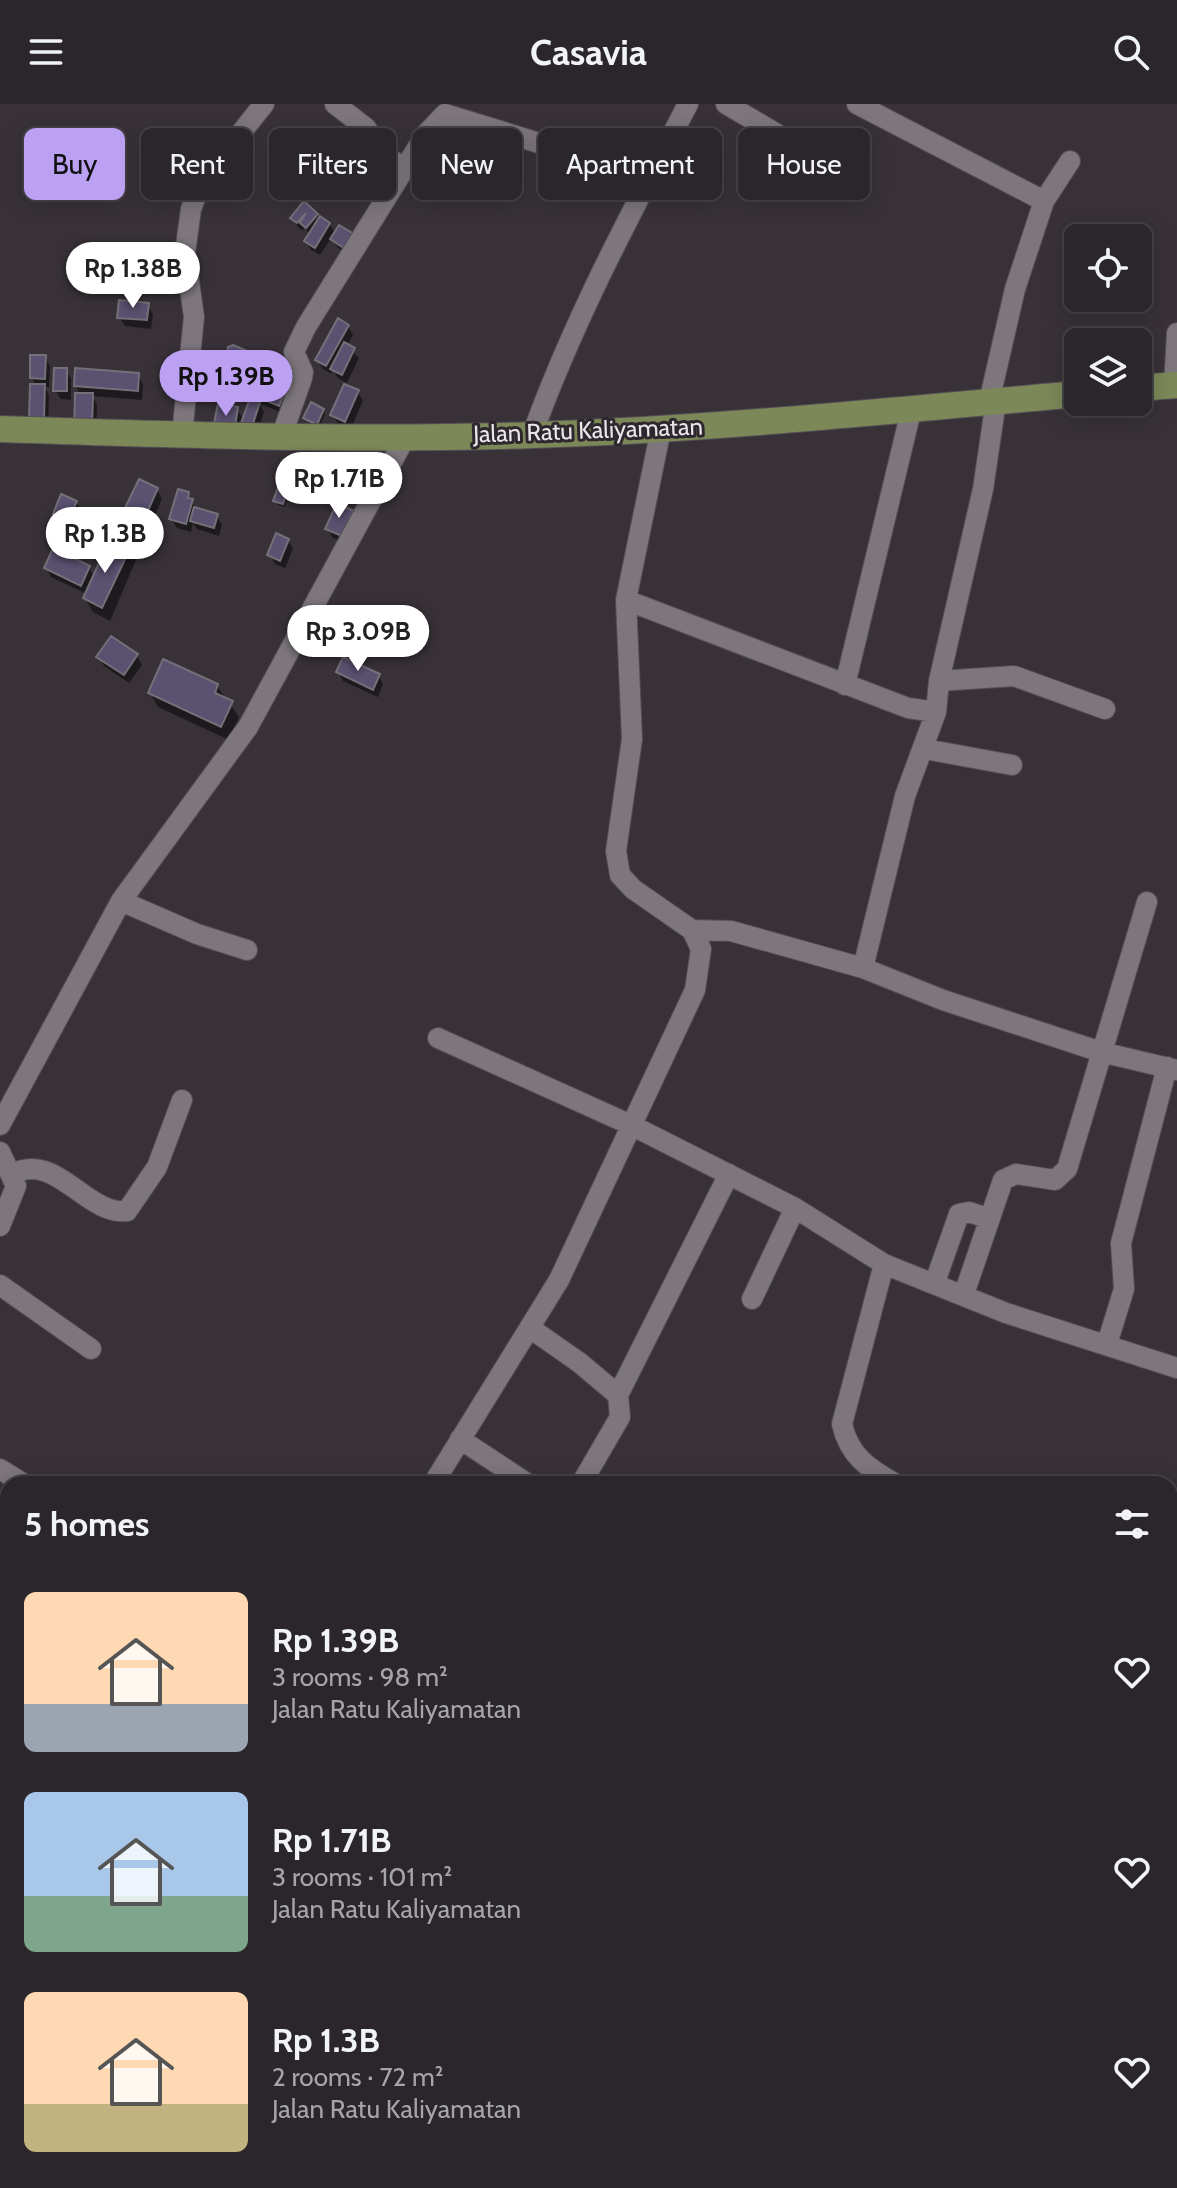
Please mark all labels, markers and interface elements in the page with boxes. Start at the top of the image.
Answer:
icon: menu [24,30,68,74]
text: Casavia [530,30,647,74]
icon: search [1109,30,1153,74]
chip: Buy [24,128,125,200]
chip: Rent [141,128,253,200]
chip: Filters [269,128,396,200]
chip: New [412,128,522,200]
chip: Apartment [538,128,722,200]
chip: House [738,128,870,200]
map controls [1064,224,1152,416]
button: locate [1064,224,1152,312]
pin: Rp 1.38B [50,242,216,310]
text: Rp 1.38B [84,252,182,284]
button: layers [1064,328,1152,416]
pin: Rp 1.39B [143,350,309,418]
text: Rp 1.39B [177,360,275,392]
street label: Jalan Ratu Kaliyamatan [472,411,703,449]
pin: Rp 1.71B [256,452,422,520]
text: Rp 1.71B [293,462,385,494]
pin: Rp 1.3B [31,507,179,575]
text: Rp 1.3B [64,517,146,549]
pin: Rp 3.09B [275,605,441,673]
text: Rp 3.09B [305,615,411,647]
icon: filters [1110,1502,1154,1546]
text: 5 homes [24,1503,149,1545]
text: Rp 1.39B [272,1619,399,1661]
icon: home [88,1624,184,1720]
icon: heart [1110,1650,1154,1694]
text: 3 rooms · 98 m² [272,1661,448,1693]
text: Jalan Ratu Kaliyamatan [272,1693,521,1725]
text: Rp 1.71B [272,1819,391,1861]
icon: home [88,1824,184,1920]
icon: heart [1110,1850,1154,1894]
text: 3 rooms · 101 m² [272,1861,452,1893]
text: Jalan Ratu Kaliyamatan [272,1893,521,1925]
text: Rp 1.3B [272,2019,380,2061]
icon: home [88,2024,184,2120]
icon: heart [1110,2050,1154,2094]
text: 2 rooms · 72 m² [272,2061,443,2093]
text: Jalan Ratu Kaliyamatan [272,2093,521,2125]

